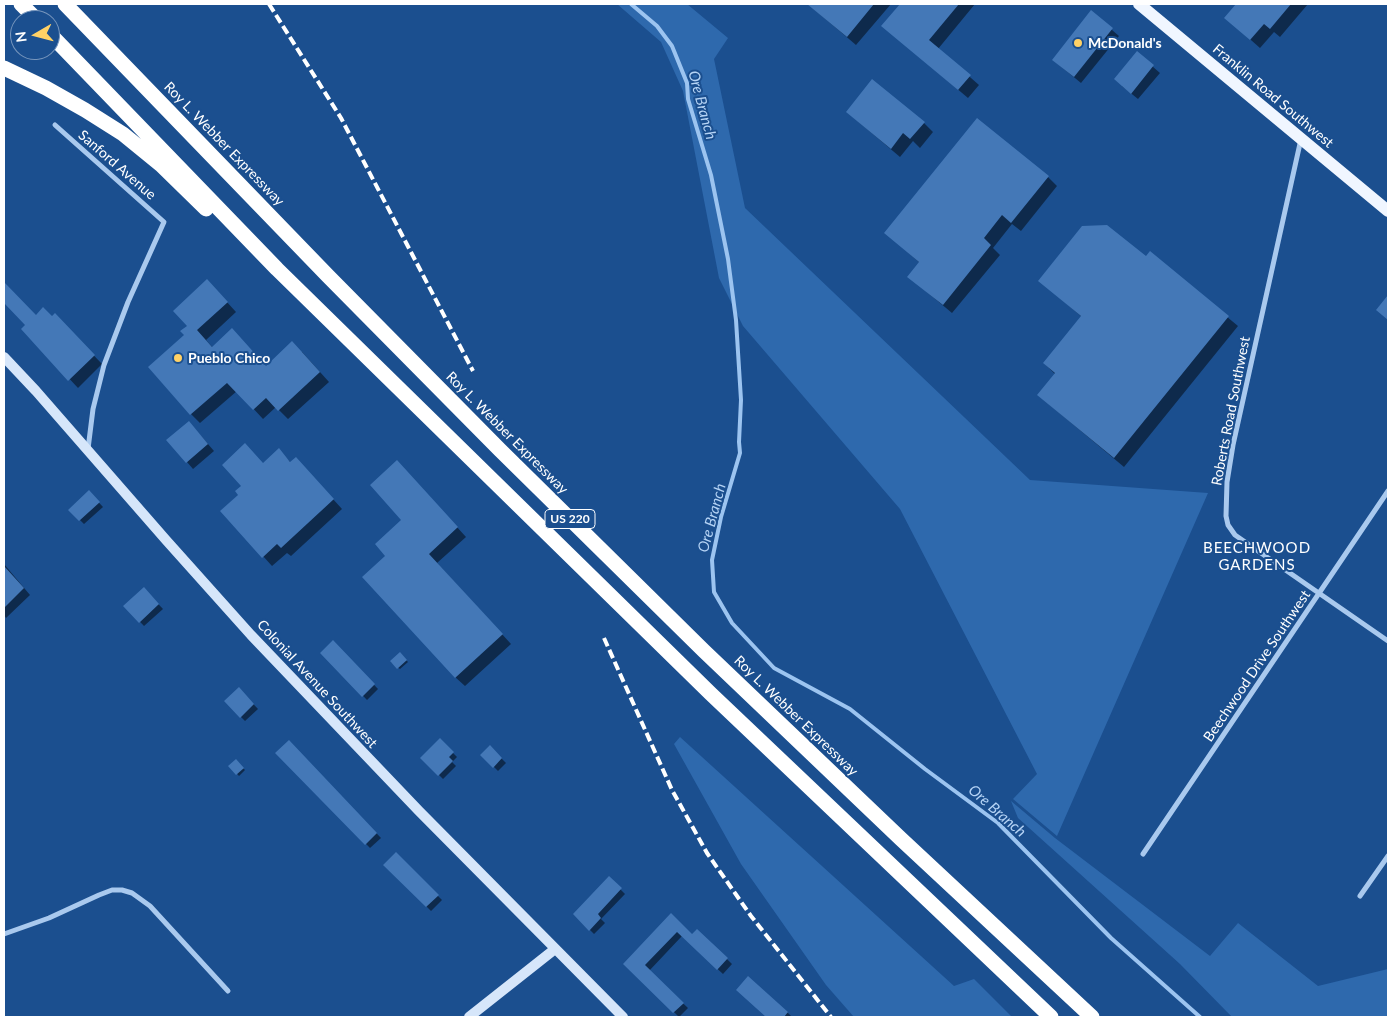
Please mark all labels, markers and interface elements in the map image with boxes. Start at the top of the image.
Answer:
north arrow [10,10,60,60]
text: N [11,30,30,44]
place label: McDonald's [1088,35,1162,51]
marker: McDonald's [1072,37,1084,49]
street label: Franklin Road Southwest [1209,41,1337,151]
water label: Ore Branch [684,69,720,141]
street label: Roy L. Webber Expressway [160,78,288,210]
street label: Sanford Avenue [75,127,159,203]
street label: Roberts Road Southwest [1208,335,1254,487]
place label: Pueblo Chico [188,350,270,366]
marker: Pueblo Chico [172,352,184,364]
street label: Roy L. Webber Expressway [442,368,572,498]
water label: Ore Branch [694,482,730,554]
road number: US 220 [545,509,595,528]
district label: BEECHWOOD GARDENS [1202,539,1312,574]
street label: Beechwood Drive Southwest [1200,587,1314,745]
street label: Colonial Avenue Southwest [253,617,381,751]
street label: Roy L. Webber Expressway [730,652,862,780]
water label: Ore Branch [964,781,1030,841]

